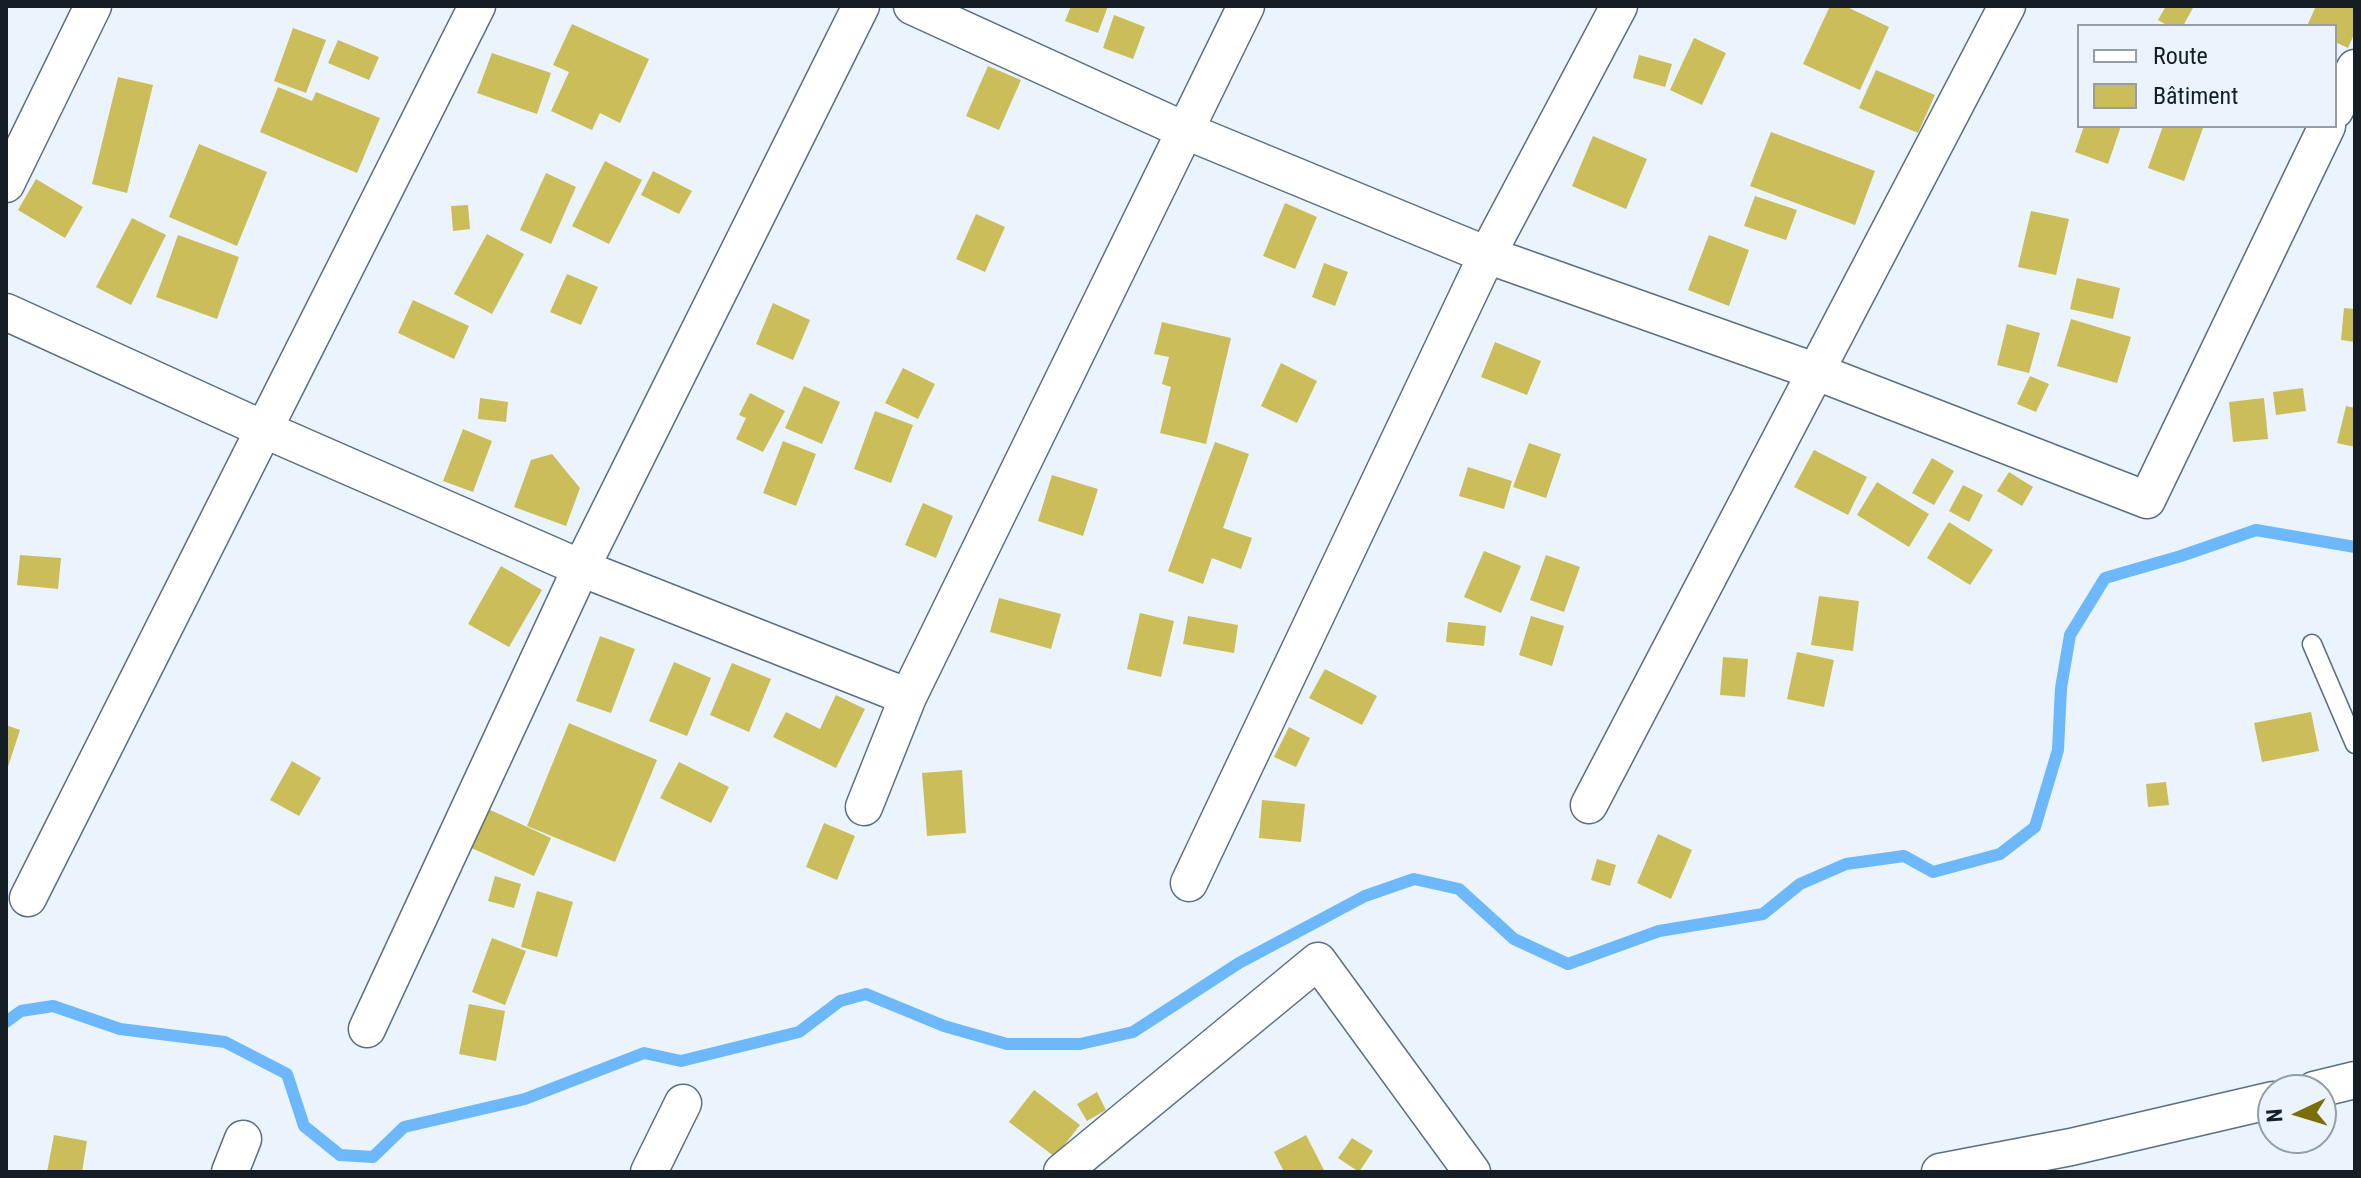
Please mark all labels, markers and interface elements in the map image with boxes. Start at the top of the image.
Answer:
legend [2077,24,2337,128]
text: Route [2153,42,2208,70]
text: Bâtiment [2153,82,2238,110]
north arrow [2257,1074,2337,1154]
text: N [2262,1108,2287,1123]

